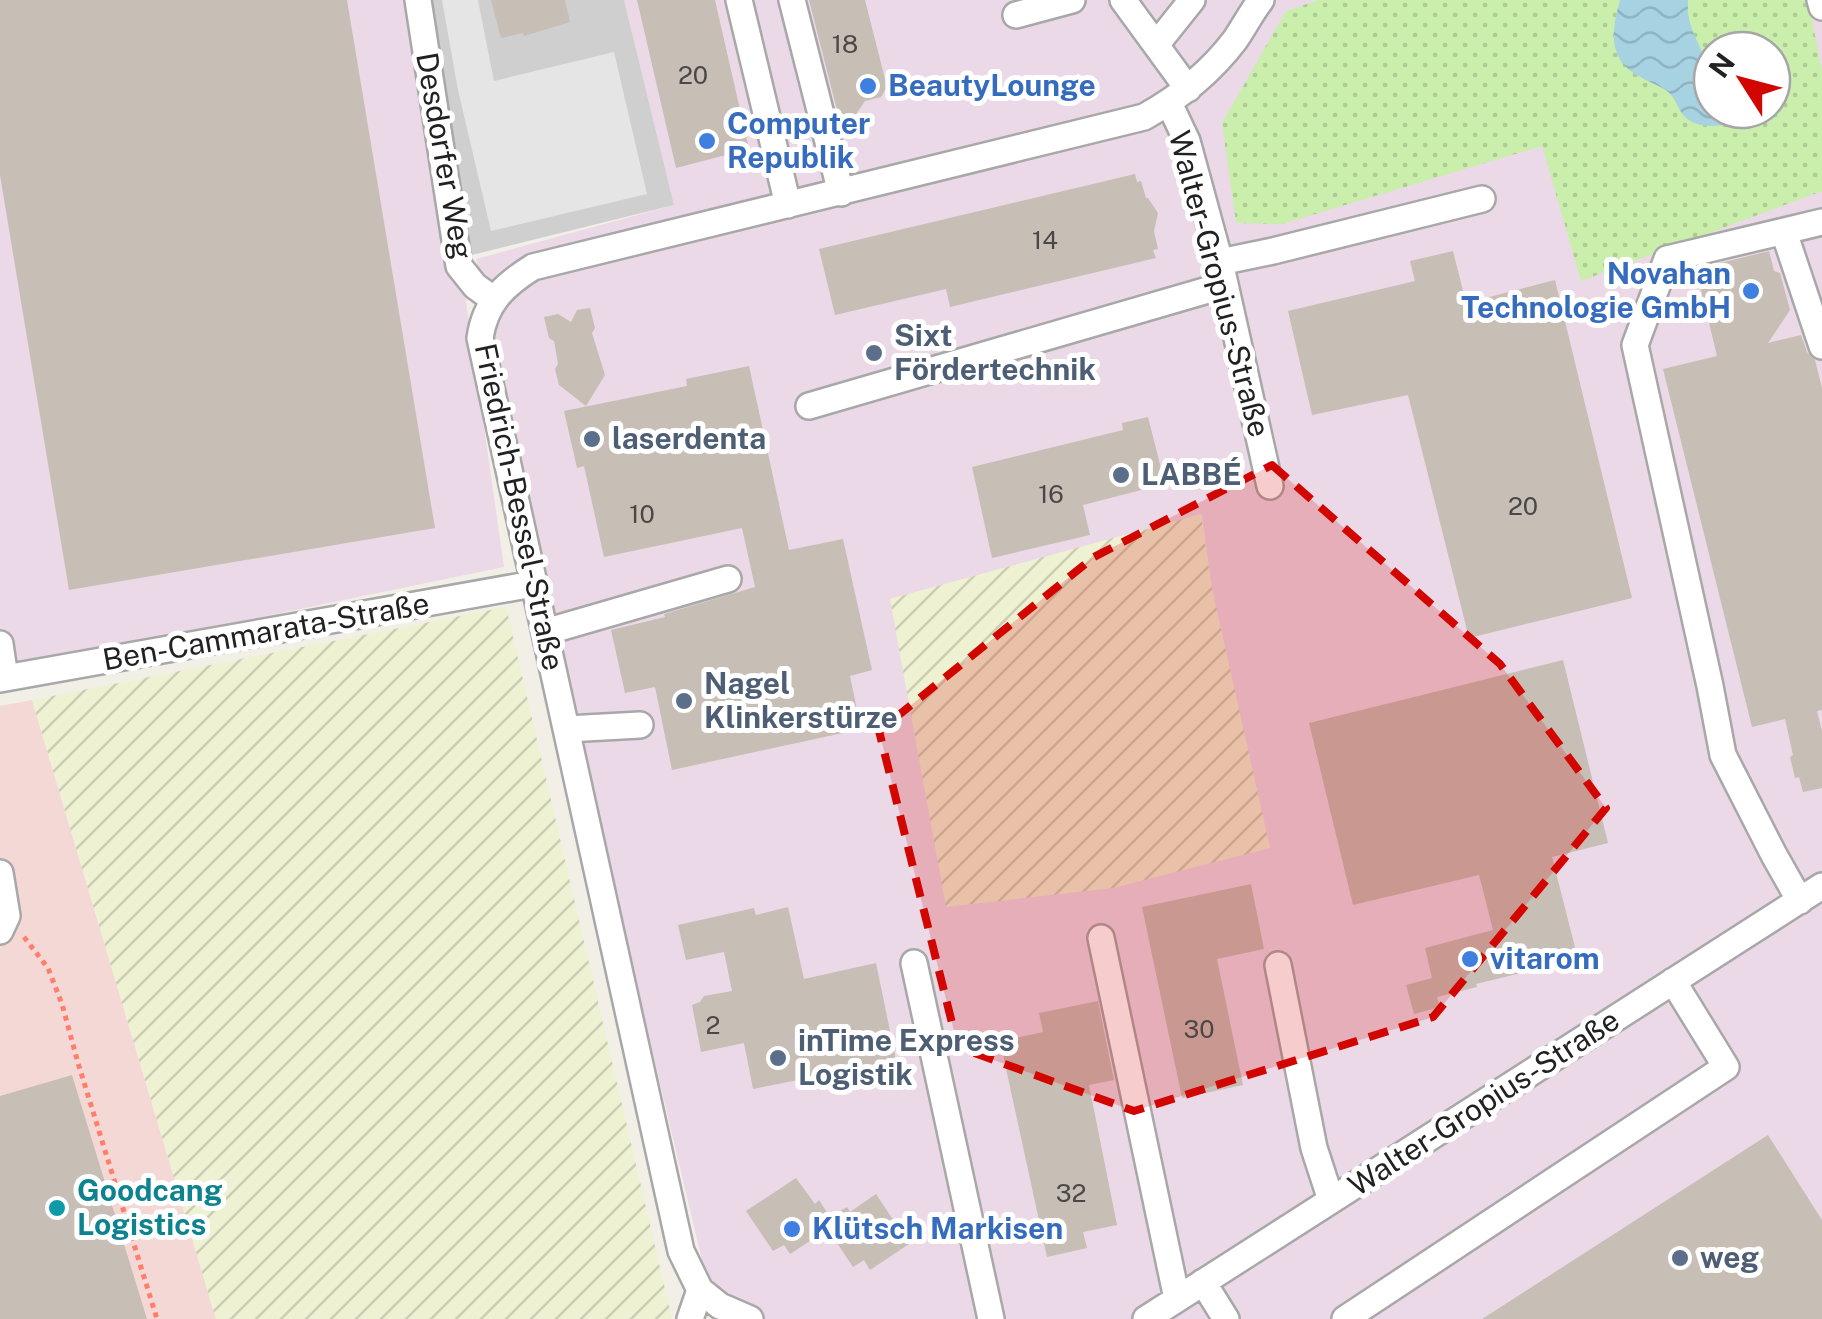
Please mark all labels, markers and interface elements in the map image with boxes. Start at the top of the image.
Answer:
house number: 18 [832,29,858,59]
north arrow [1692,30,1792,130]
text: N [1702,46,1741,84]
street label: Desdorfer Weg [409,50,481,262]
house number: 20 [678,60,708,90]
place label: BeautyLounge [888,67,1096,103]
marker: BeautyLounge [857,75,879,97]
place label: Computer Republik [727,105,870,175]
street label: Walter-Gropius-Straße [1162,127,1278,441]
marker: Computer Republik [696,130,718,152]
house number: 14 [1032,225,1058,255]
place label: Novahan Technologie GmbH [1461,255,1731,325]
marker: Novahan Technologie GmbH [1740,280,1762,302]
place label: Sixt Fördertechnik [894,317,1096,387]
street label: Friedrich-Bessel-Straße [468,340,572,674]
marker: Sixt Fördertechnik [863,342,885,364]
place label: laserdenta [612,420,766,456]
marker: laserdenta [581,428,603,450]
place label: LABBÉ [1141,456,1242,492]
marker: LABBÉ [1110,464,1132,486]
house number: 16 [1038,479,1064,509]
house number: 20 [1508,491,1538,521]
house number: 10 [629,499,655,529]
street label: Ben-Cammarata-Straße [100,585,432,677]
place label: Nagel Klinkerstürze [704,665,898,735]
marker: Nagel Klinkerstürze [673,690,695,712]
place label: vitarom [1490,940,1600,976]
marker: vitarom [1459,948,1481,970]
street label: Walter-Gropius-Straße [1341,1001,1626,1203]
house number: 2 [706,1010,720,1040]
house number: 30 [1184,1014,1214,1044]
place label: inTime Express Logistik [798,1022,1014,1092]
marker: inTime Express Logistik [767,1047,789,1069]
place label: Goodcang Logistics [77,1172,223,1242]
house number: 32 [1056,1178,1086,1208]
marker: Goodcang Logistics [46,1197,68,1219]
place label: Klütsch Markisen [812,1210,1063,1246]
marker: Klütsch Markisen [781,1218,803,1240]
place label: weg [1700,1239,1759,1275]
marker: weg [1669,1247,1691,1269]

